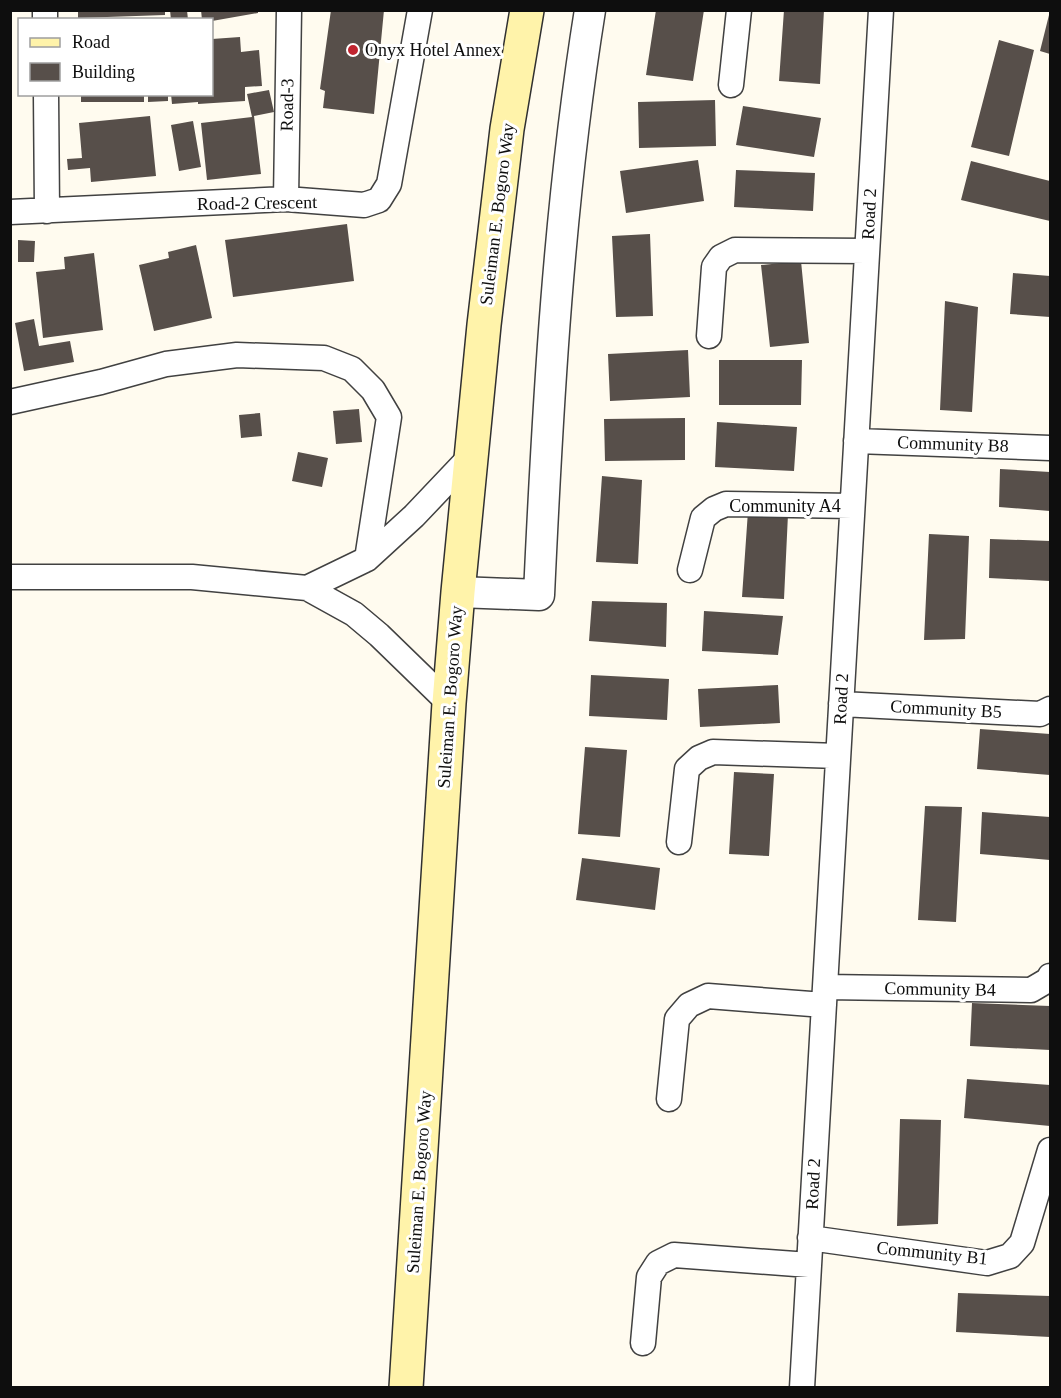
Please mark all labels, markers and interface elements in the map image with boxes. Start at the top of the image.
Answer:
legend [18,18,213,96]
text: Road [72,32,110,52]
place label: Onyx Hotel Annex [365,40,501,60]
marker: Onyx Hotel Annex [346,43,360,57]
text: Building [72,62,135,82]
street label: Road-3 [277,78,297,132]
street label: Suleiman E. Bogoro Way [476,122,518,306]
street label: Road 2 [858,188,880,240]
street label: Road-2 Crescent [197,192,317,214]
street label: Community B8 [897,432,1009,456]
street label: Community A4 [729,496,841,516]
street label: Suleiman E. Bogoro Way [434,605,466,789]
street label: Road 2 [830,673,852,725]
street label: Community B5 [890,696,1002,722]
street label: Community B4 [884,978,996,1000]
street label: Suleiman E. Bogoro Way [403,1090,435,1274]
street label: Road 2 [802,1158,824,1210]
street label: Community B1 [876,1237,988,1269]

